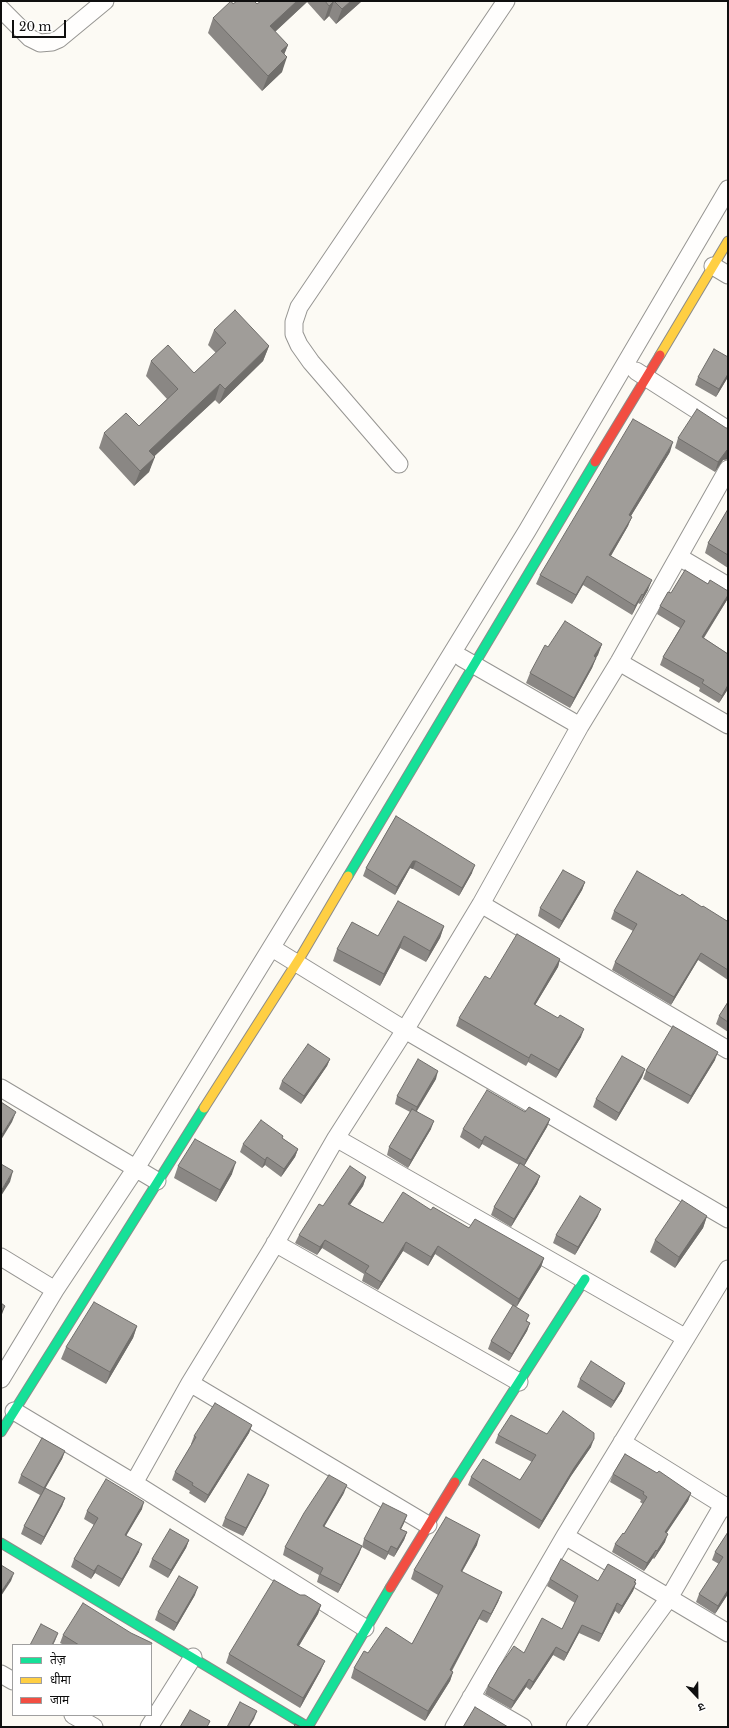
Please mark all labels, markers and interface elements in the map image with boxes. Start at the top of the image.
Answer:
scale bar [14,12,68,38]
text: 20 m [19,19,51,34]
legend [12,1644,152,1716]
text: तेज़ [50,1652,66,1667]
text: धीमा [50,1672,71,1687]
north arrow [677,1676,717,1716]
text: जाम [50,1692,69,1707]
text: उ [696,1699,707,1715]

